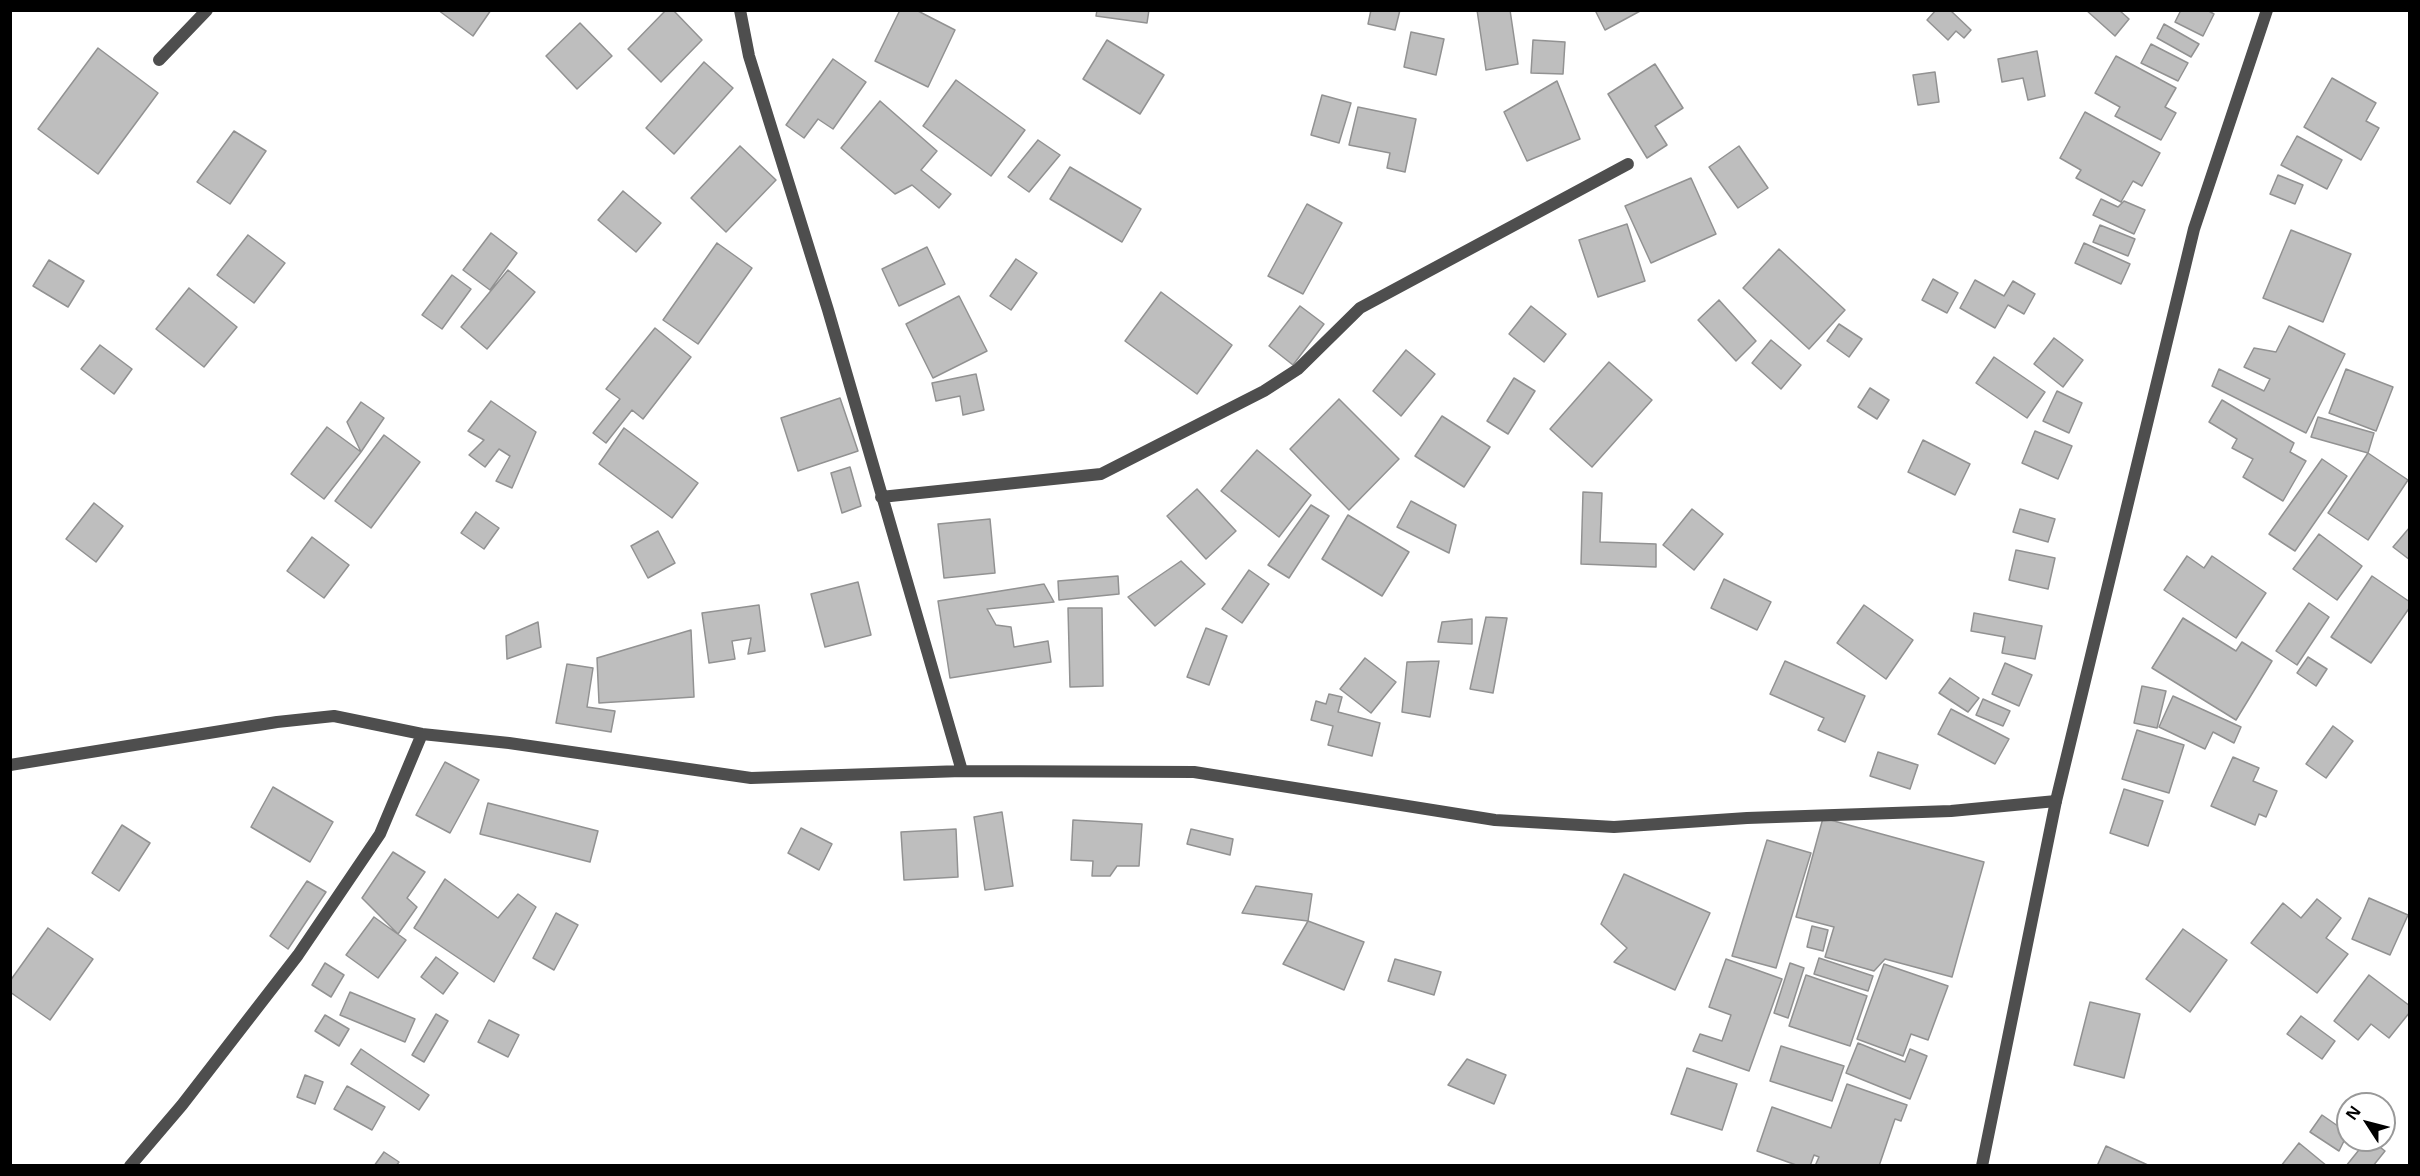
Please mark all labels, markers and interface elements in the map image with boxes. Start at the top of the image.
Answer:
north arrow [2336,1092,2396,1152]
text: N [2340,1101,2366,1124]

